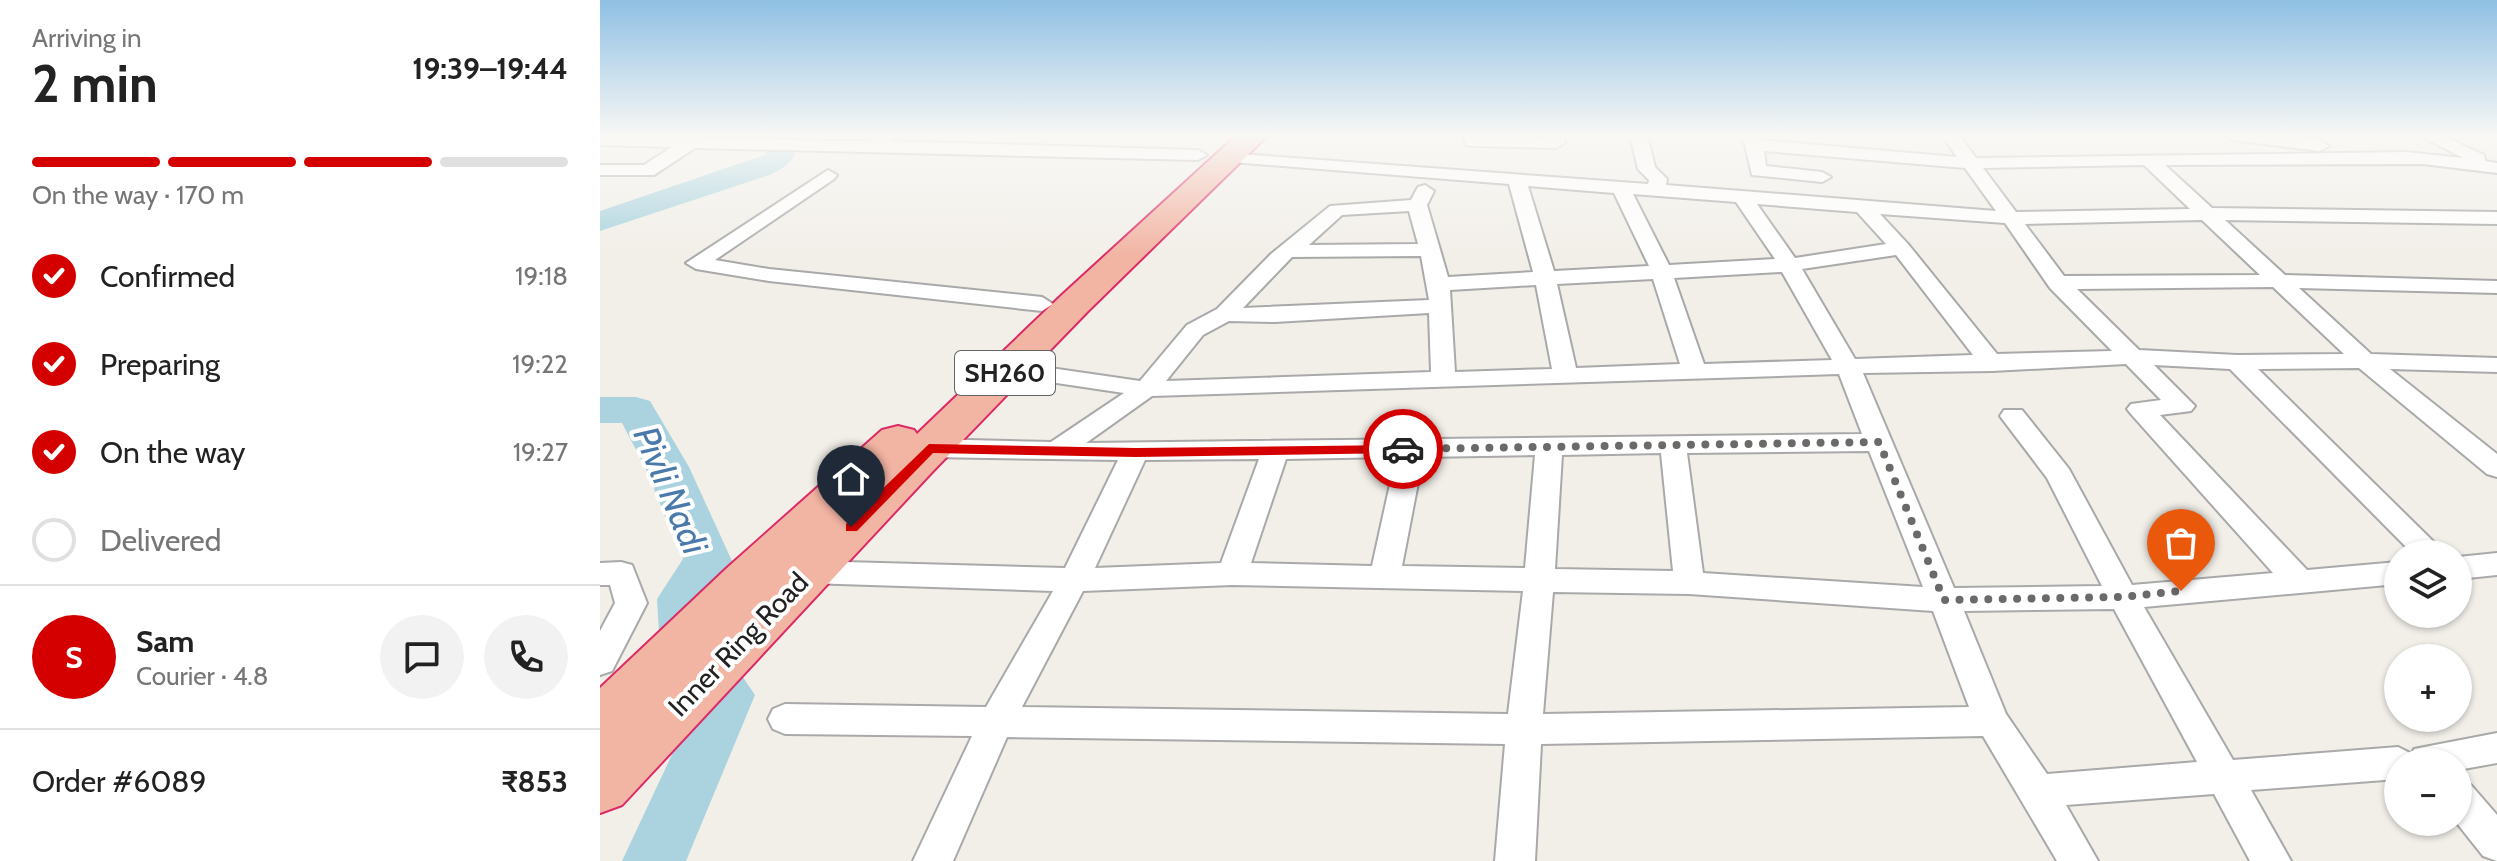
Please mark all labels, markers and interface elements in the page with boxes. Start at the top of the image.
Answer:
text: Arriving in [32,22,142,54]
text: 19:39–19:44 [412,50,568,87]
text: 2 min [32,52,158,115]
text: On the way · 170 m [32,179,244,211]
icon: check [32,254,76,298]
text: Confirmed [100,258,235,295]
text: 19:18 [515,260,568,292]
icon: check [32,342,76,386]
text: Preparing [100,346,220,383]
text: 19:22 [512,348,568,380]
road number: SH260 [955,351,1055,395]
courier [1363,409,1443,489]
water label: Pivli Nadi [624,419,718,562]
icon: car [1381,427,1425,471]
icon: check [32,430,76,474]
text: On the way [100,434,245,471]
text: 19:27 [513,436,568,468]
pin [817,445,885,527]
icon: home [829,457,873,501]
pin [2147,509,2215,591]
icon: bag [2159,521,2203,565]
text: Delivered [100,522,221,559]
map controls [2384,540,2472,836]
button: layers [2384,540,2472,628]
street label: Inner Ring Road [661,565,815,723]
button: chat [380,615,464,699]
button: phone [484,615,568,699]
text: Sam [136,623,194,660]
text: S [65,639,83,676]
button: + [2384,644,2472,732]
text: Courier · 4.8 [136,660,269,692]
button: − [2384,748,2472,836]
text: Order #6089 [32,763,207,800]
text: ₹853 [501,763,568,800]

